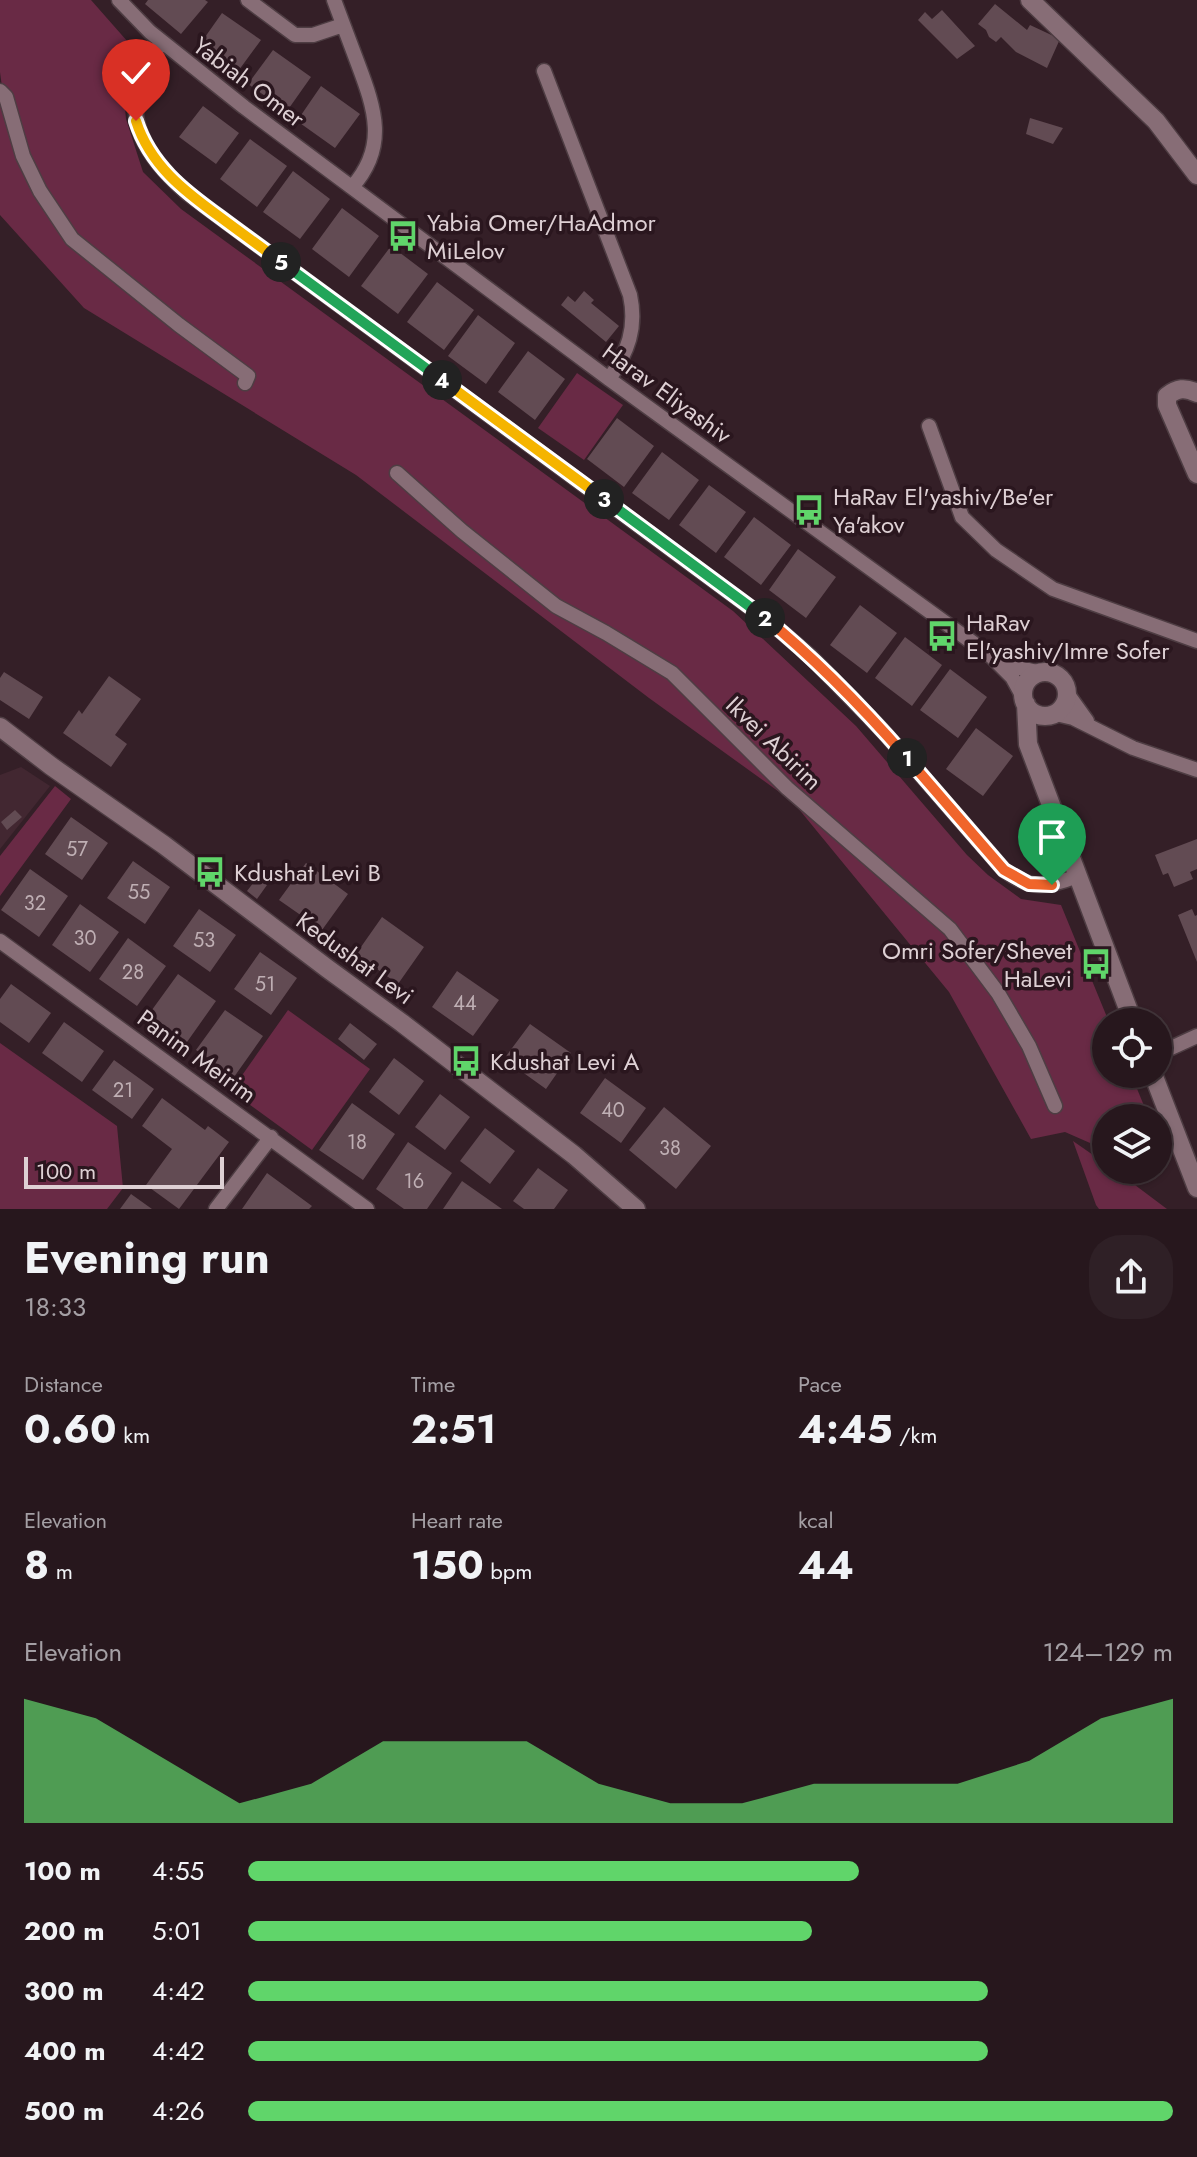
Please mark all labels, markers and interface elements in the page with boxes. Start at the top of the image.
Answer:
street label: Yabiah Omer [186,28,313,136]
pin [102,39,170,121]
icon: check [114,51,158,95]
place label: Yabia Omer/HaAdmor MiLelov [427,205,657,268]
bus stop icon: Yabia Omer/HaAdmor MiLelov [386,219,420,253]
pin: 5 [261,242,301,282]
text: 5 [274,246,288,278]
street label: Harav Eliyashiv [595,334,739,452]
pin: 4 [422,360,462,400]
text: 4 [434,364,450,396]
pin: 3 [584,479,624,519]
place label: HaRav El'yashiv/Be'er Ya'akov [833,479,1054,542]
text: 3 [597,483,611,515]
bus stop icon: HaRav El'yashiv/Be'er Ya'akov [792,493,826,527]
pin: 2 [745,598,785,638]
text: 2 [758,602,772,634]
place label: HaRav El'yashiv/Imre Sofer [966,605,1170,668]
bus stop icon: HaRav El'yashiv/Imre Sofer [925,619,959,653]
street label: Ikvei Abirim [718,688,830,798]
pin: 1 [887,738,927,778]
text: 1 [901,742,913,774]
pin [1018,803,1086,885]
icon: arrive [1030,815,1074,859]
house number: 57 [66,835,88,864]
bus stop icon: Kdushat Levi B [193,855,227,889]
place label: Kdushat Levi B [234,855,381,890]
house number: 55 [128,878,150,907]
house number: 32 [24,889,46,918]
street label: Kedushat Levi [289,903,421,1013]
house number: 30 [74,924,96,953]
house number: 53 [193,926,215,955]
place label: Omri Sofer/Shevet HaLevi [882,933,1072,996]
bus stop icon: Omri Sofer/Shevet HaLevi [1079,947,1113,981]
house number: 28 [122,958,144,987]
house number: 51 [255,970,275,999]
house number: 44 [453,989,477,1018]
street label: Panim Meirim [130,1001,264,1111]
map controls [1092,1008,1172,1184]
button: locate [1092,1008,1172,1088]
bus stop icon: Kdushat Levi A [449,1044,483,1078]
place label: Kdushat Levi A [490,1044,639,1079]
house number: 21 [113,1076,133,1105]
house number: 40 [601,1096,625,1125]
button: layers [1092,1104,1172,1184]
house number: 18 [347,1128,367,1157]
house number: 38 [659,1134,681,1163]
scale bar [24,1153,224,1189]
text: 100 m [36,1155,96,1187]
house number: 16 [404,1167,424,1196]
text: Evening run [24,1226,270,1290]
button: share [1089,1235,1173,1319]
text: 18:33 [24,1288,86,1326]
text: Distance [24,1368,103,1400]
text: Time [411,1368,455,1400]
text: Pace [798,1368,842,1400]
text: 0.60 [24,1400,117,1458]
text: 2:51 [411,1400,496,1458]
text: 4:45 [798,1400,893,1458]
text: km [117,1419,150,1451]
text: /km [893,1419,937,1451]
text: Elevation [24,1504,107,1536]
text: Heart rate [411,1504,503,1536]
text: kcal [798,1504,834,1536]
text: 8 [24,1536,49,1594]
text: 150 [411,1536,484,1594]
text: 44 [798,1536,854,1594]
text: m [49,1555,73,1587]
text: bpm [484,1555,532,1587]
text: Elevation [24,1633,122,1671]
text: 124–129 m [1043,1633,1173,1671]
text: 100 m [24,1852,101,1890]
text: 4:55 [152,1852,204,1890]
text: 200 m [24,1912,105,1950]
text: 5:01 [152,1912,202,1950]
text: 300 m [24,1972,104,2010]
text: 4:42 [152,1972,205,2010]
text: 400 m [24,2032,106,2070]
text: 4:42 [152,2032,205,2070]
text: 500 m [24,2092,104,2130]
text: 4:26 [152,2092,205,2130]

